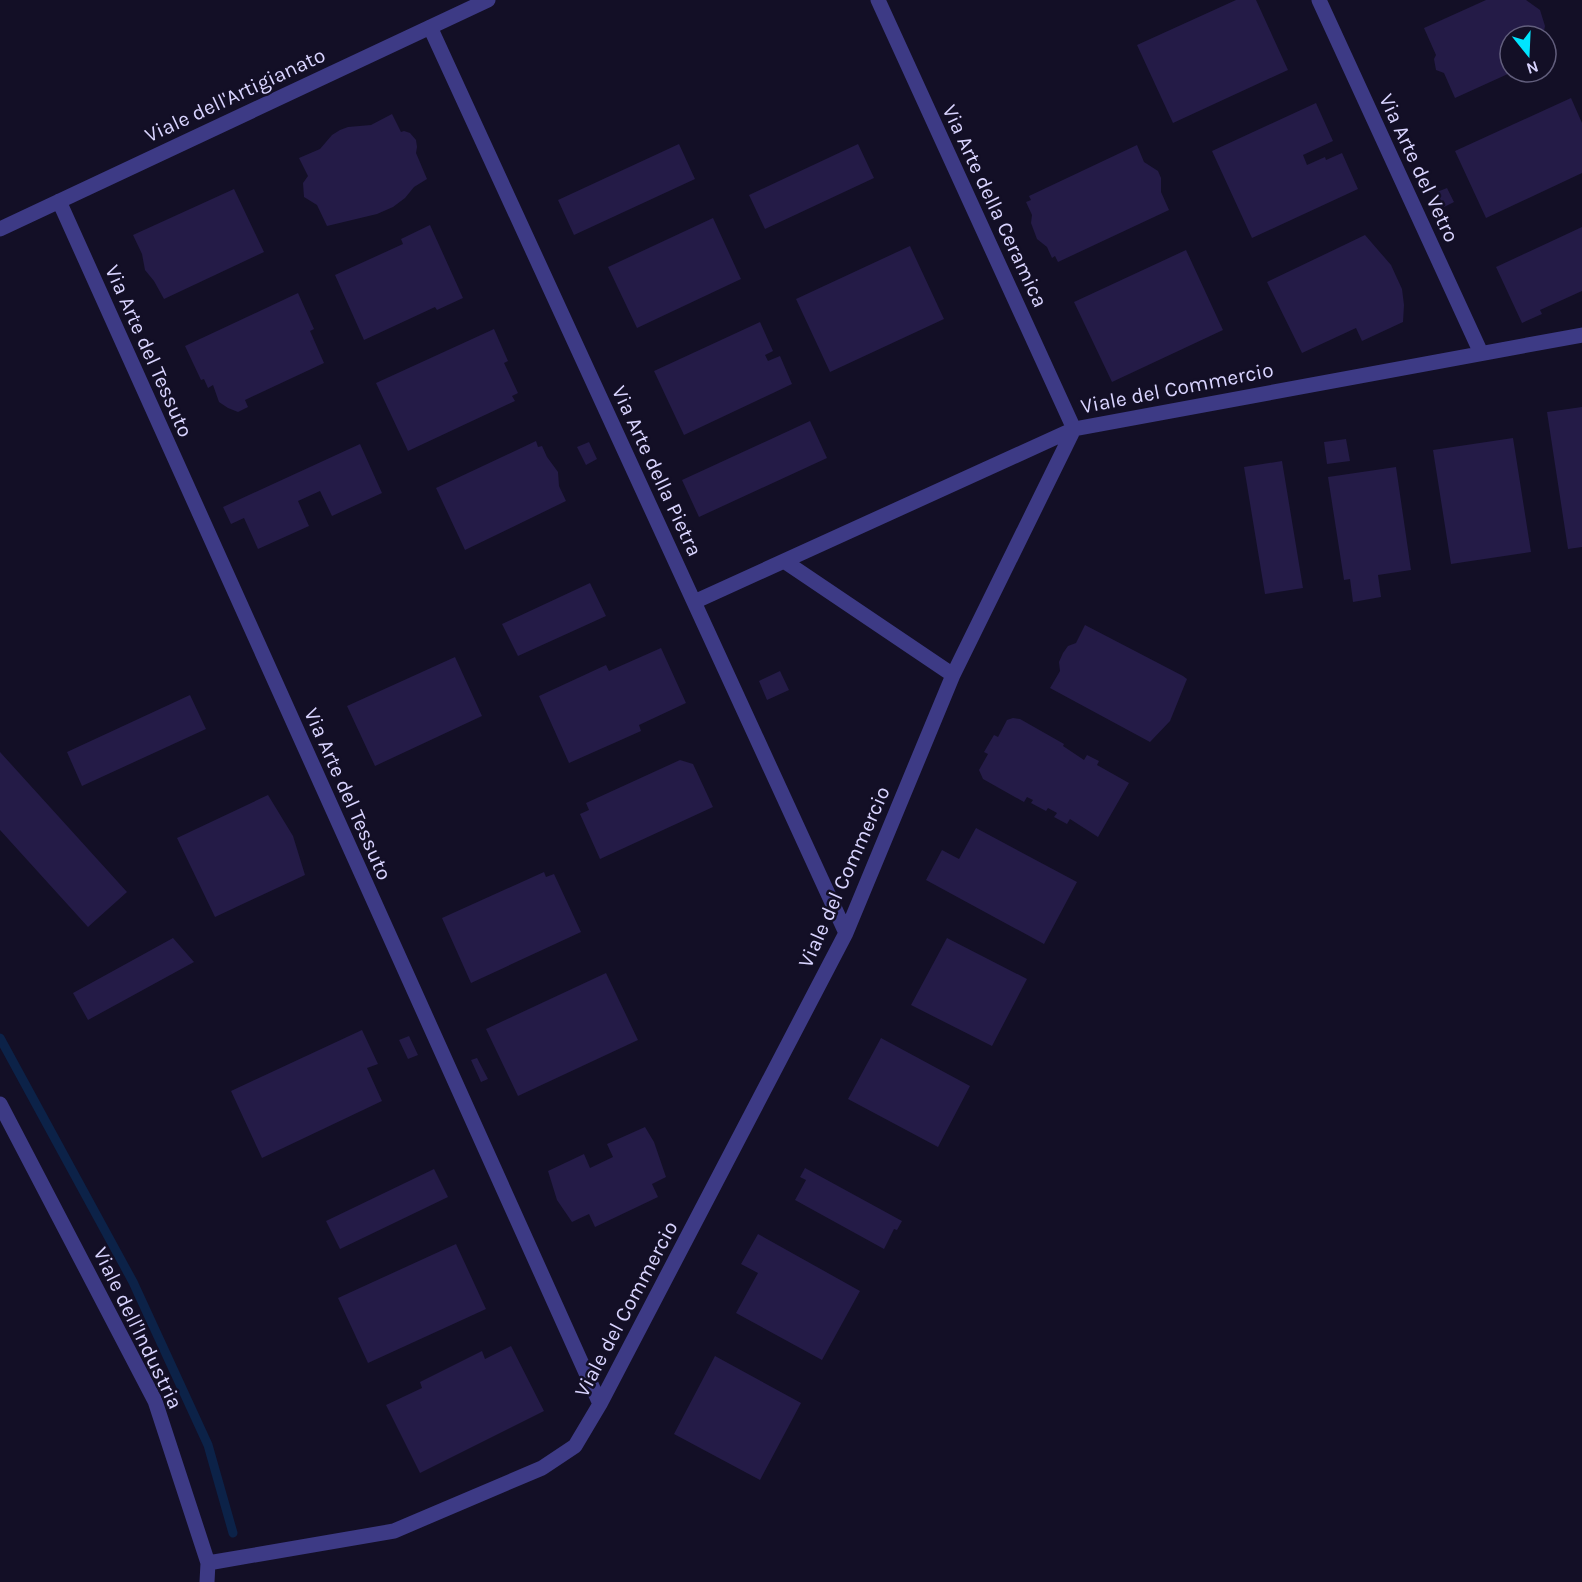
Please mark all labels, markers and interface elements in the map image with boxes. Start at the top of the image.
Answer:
north arrow [1498,24,1558,84]
street label: Viale dell'Artigianato [141,43,329,147]
text: N [1524,57,1541,79]
street label: Via Arte del Vetro [1374,90,1464,246]
street label: Via Arte della Ceramica [938,101,1052,311]
street label: Via Arte del Tessuto [100,261,198,441]
street label: Viale del Commercio [1079,358,1275,418]
street label: Via Arte della Pietra [607,382,707,560]
street label: Via Arte del Tessuto [299,704,397,884]
street label: Viale del Commercio [793,783,895,971]
street label: Viale del Commercio [569,1217,683,1401]
street label: Viale dell'Industria [88,1243,188,1413]

